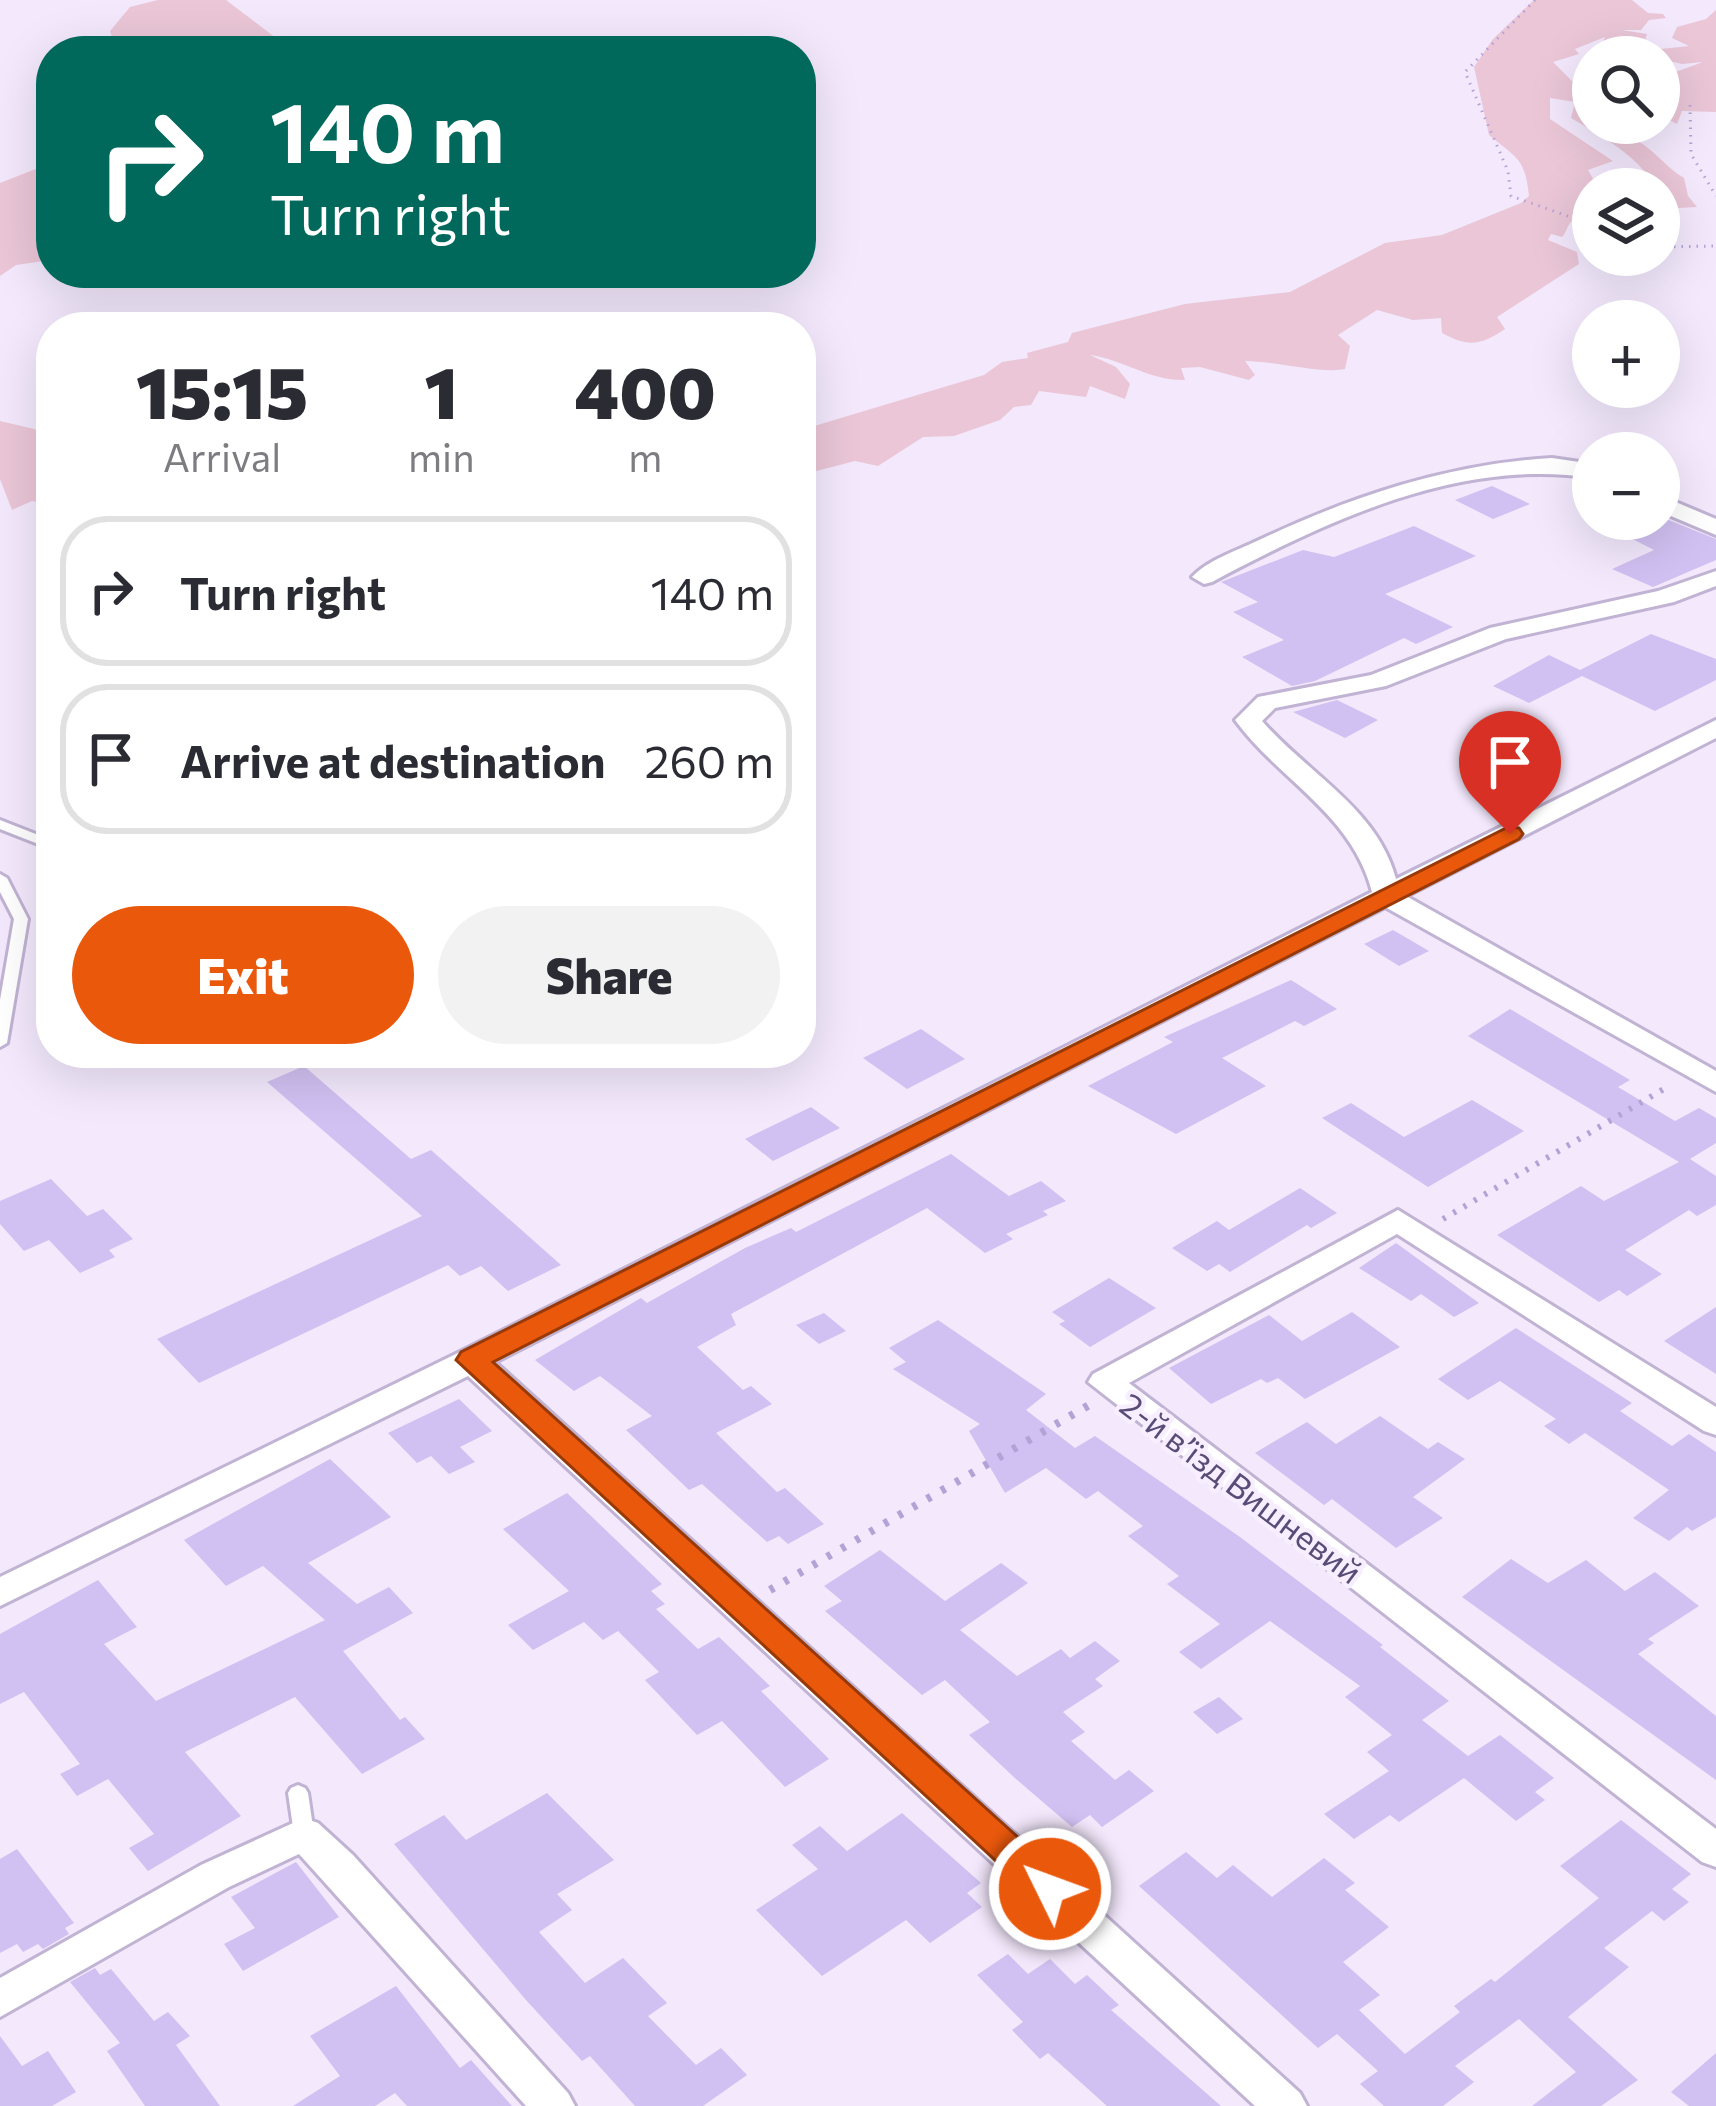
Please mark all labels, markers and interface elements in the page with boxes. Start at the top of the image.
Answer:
map controls [1572,36,1680,540]
button: search [1572,36,1680,144]
text: 140 m [270,78,505,180]
icon: right [72,84,228,240]
button: layers [1572,168,1680,276]
text: Turn right [270,180,511,246]
button: + [1572,300,1680,408]
text: 15:15 [136,346,308,434]
text: 1 [424,346,458,434]
text: 400 [575,346,716,434]
text: Arrival [163,432,281,480]
text: min [408,432,474,480]
text: m [628,432,662,480]
button: − [1572,432,1680,540]
icon: right [78,558,144,624]
text: Turn right [180,564,386,619]
text: 140 m [651,564,774,619]
pin [1459,711,1561,834]
icon: arrive [78,726,144,792]
icon: arrive [1477,729,1543,795]
text: Arrive at destination [180,732,606,787]
text: 260 m [645,732,774,787]
button: Exit [72,906,414,1044]
button: Share [438,906,780,1044]
street label: 2-й вʼїзд Вишневий [1113,1383,1371,1591]
position arrow [987,1826,1113,1952]

